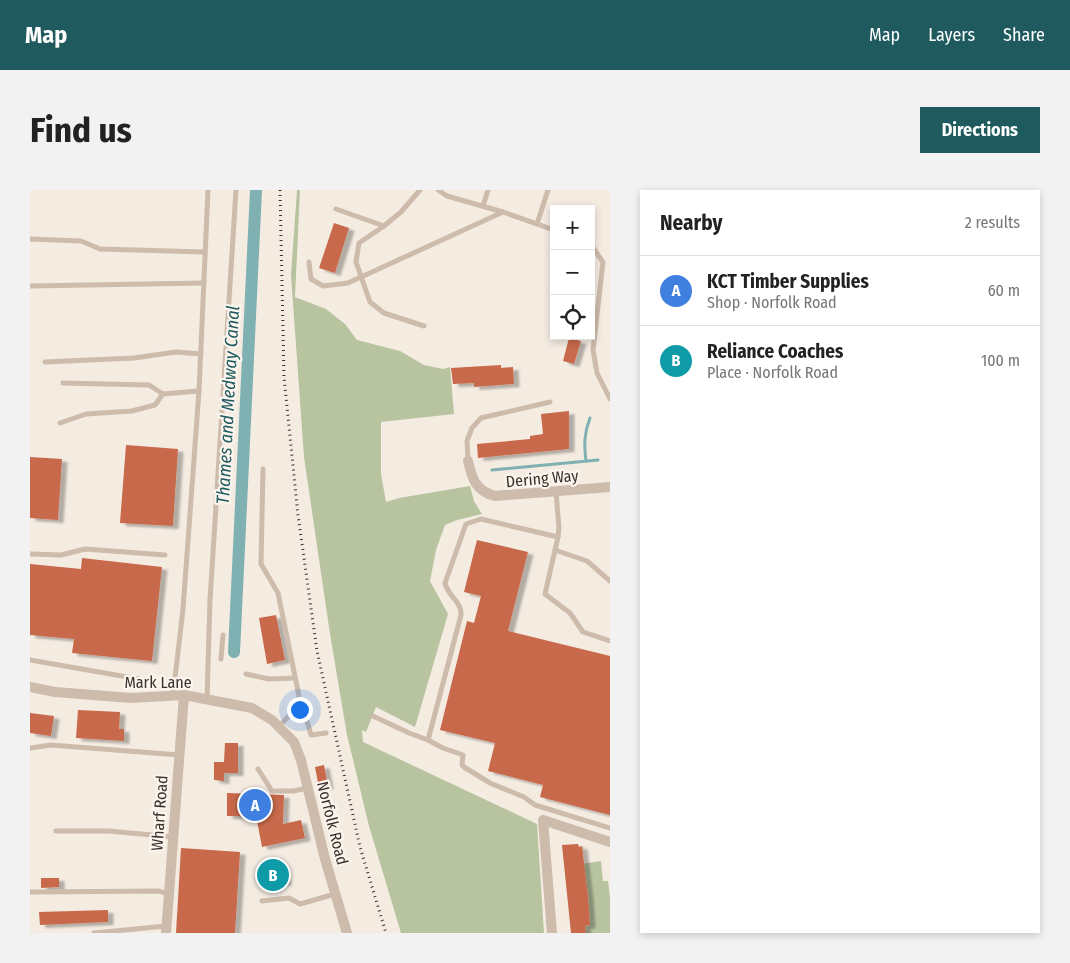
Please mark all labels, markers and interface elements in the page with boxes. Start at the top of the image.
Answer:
text: Map [25,21,67,49]
text: Map [869,24,900,46]
text: Layers [928,24,975,46]
text: Share [1003,24,1045,46]
button: Directions [920,107,1040,153]
text: Find us [30,109,132,151]
map controls [550,205,595,340]
button: + [550,205,595,250]
text: Nearby [660,210,722,236]
text: 2 results [965,213,1020,232]
button: − [550,250,595,295]
text: KCT Timber Supplies [707,270,869,293]
text: A [672,281,680,300]
text: 60 m [988,281,1020,300]
text: Shop · Norfolk Road [707,293,837,312]
button: locate [550,295,595,340]
water label: Thames and Medway Canal [212,305,244,505]
text: Reliance Coaches [707,340,843,363]
text: B [672,351,680,370]
text: 100 m [981,351,1020,370]
text: Place · Norfolk Road [707,363,838,382]
street label: Dering Way [505,466,580,491]
street label: Mark Lane [124,673,192,692]
your location [287,697,313,723]
street label: Wharf Road [147,775,172,851]
street label: Norfolk Road [313,779,352,867]
pin: A [239,786,271,824]
pin: B [257,856,289,894]

